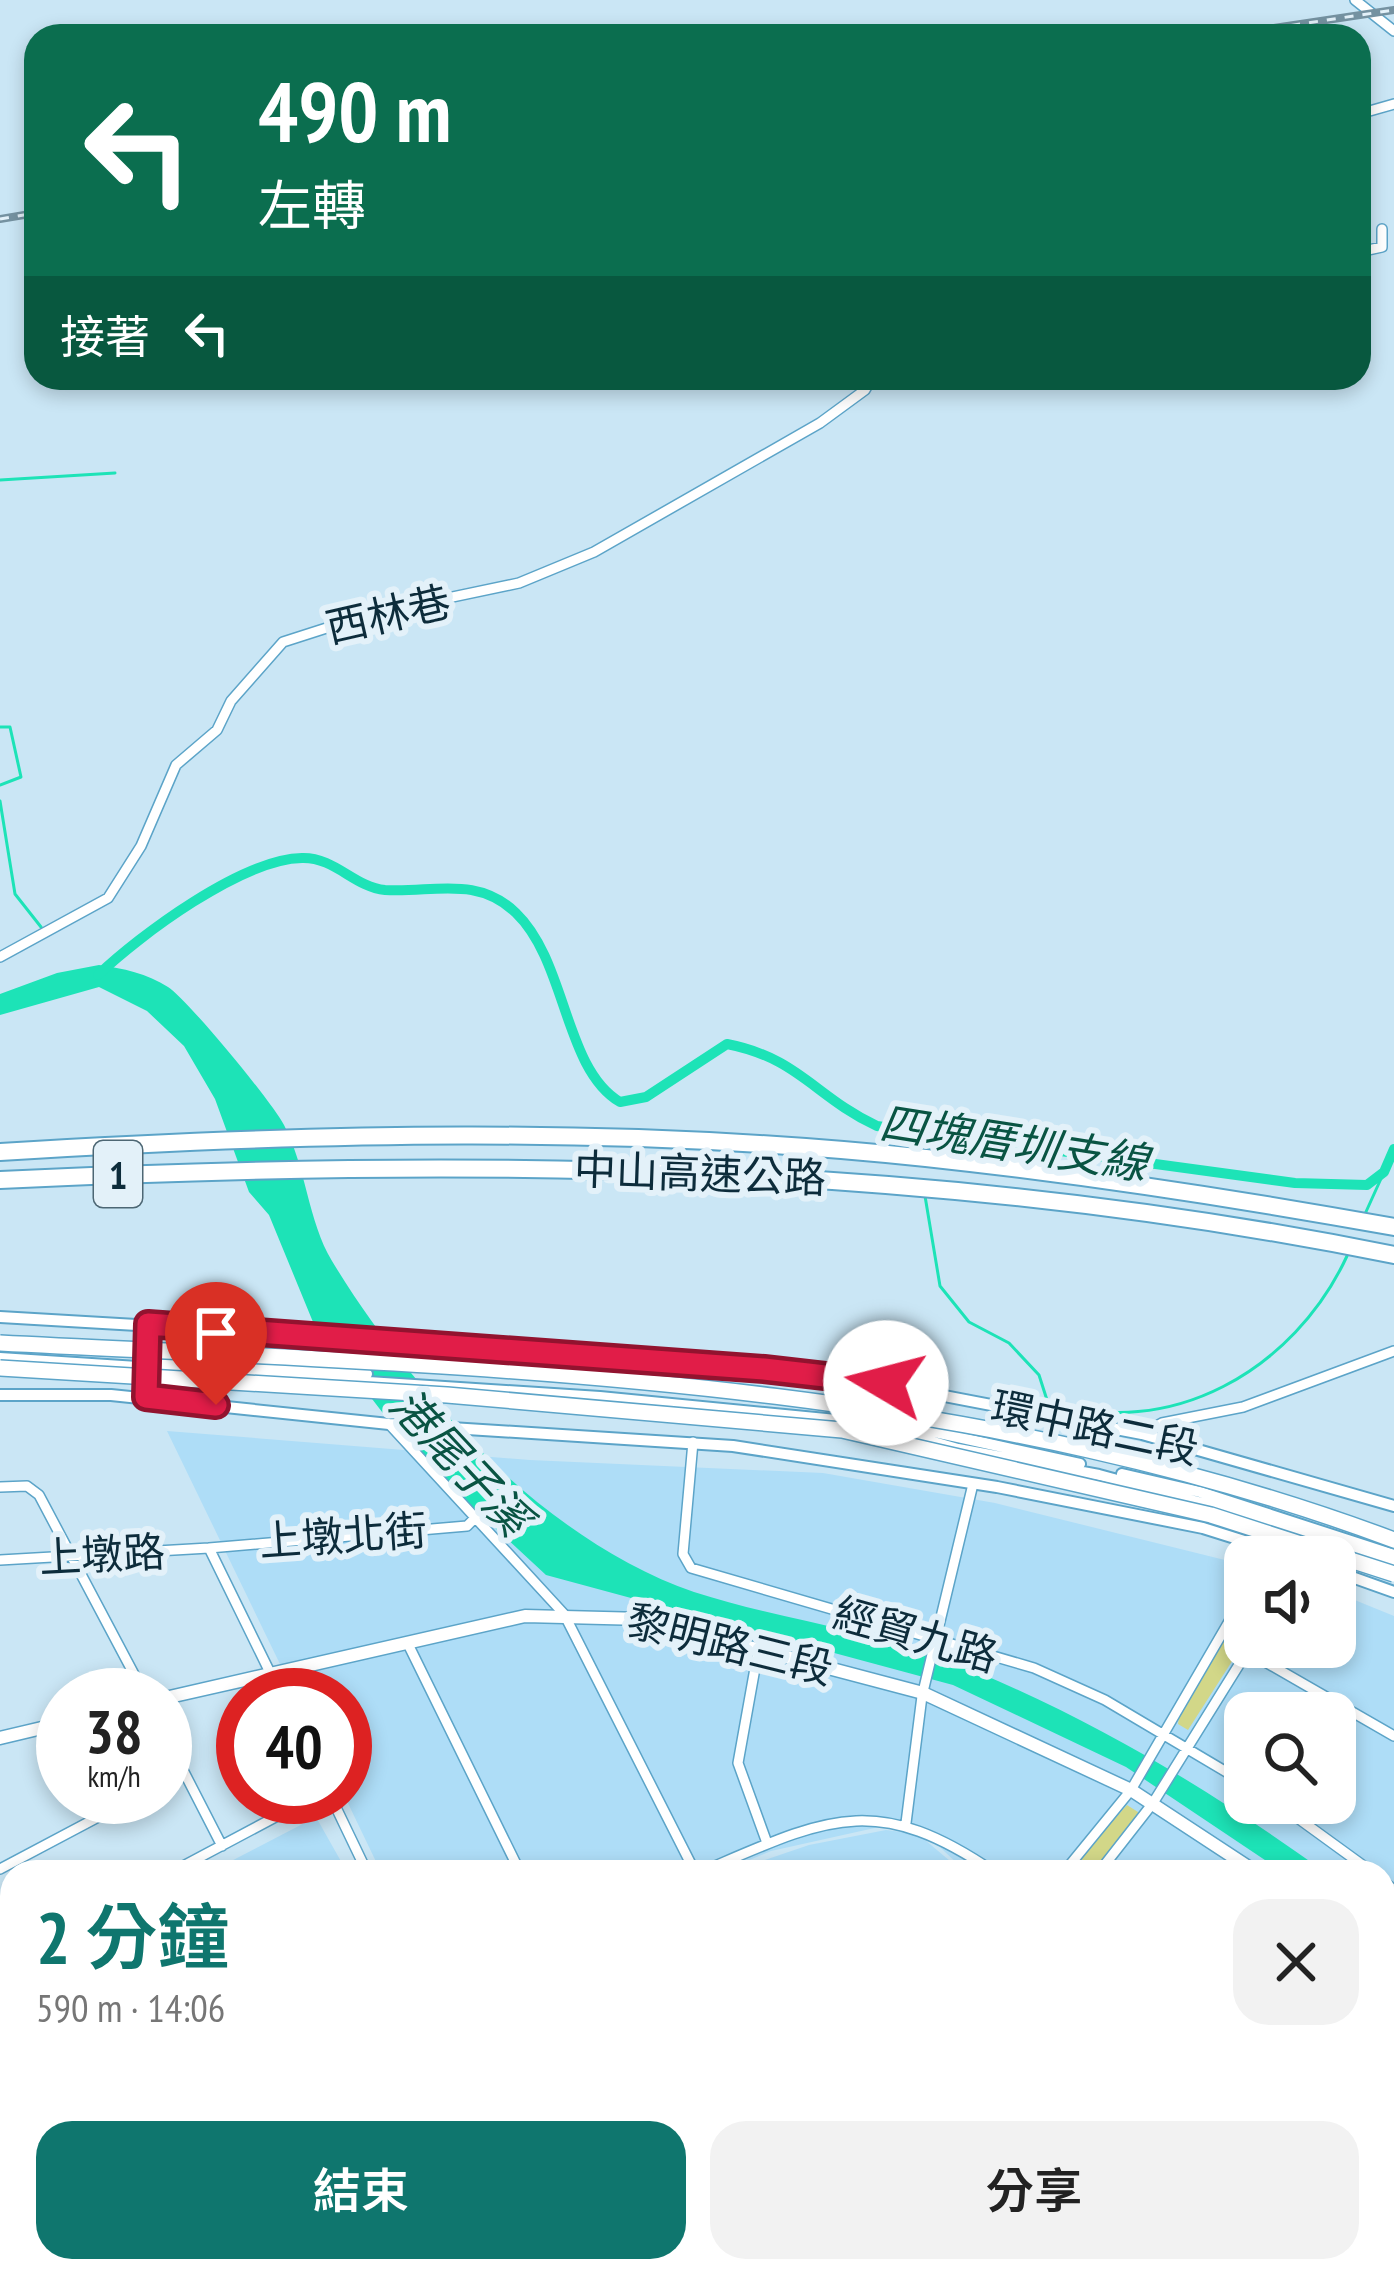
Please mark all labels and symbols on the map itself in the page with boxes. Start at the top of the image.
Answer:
street label: 西林巷 [320,573,456,655]
water label: 四塊厝圳支線 [876,1092,1157,1193]
road number: 1 [94,1141,142,1207]
street label: 中山高速公路 [573,1141,827,1205]
pin [165,1282,267,1405]
position arrow [823,1320,949,1446]
water label: 港尾子溪 [378,1375,548,1551]
street label: 環中路二段 [987,1378,1203,1476]
street label: 上墩北街 [257,1502,429,1568]
street label: 上墩路 [38,1523,166,1585]
street label: 經貿九路 [828,1584,1004,1684]
street label: 黎明路三段 [621,1592,839,1696]
speed limit sign: 40 [216,1668,372,1824]

